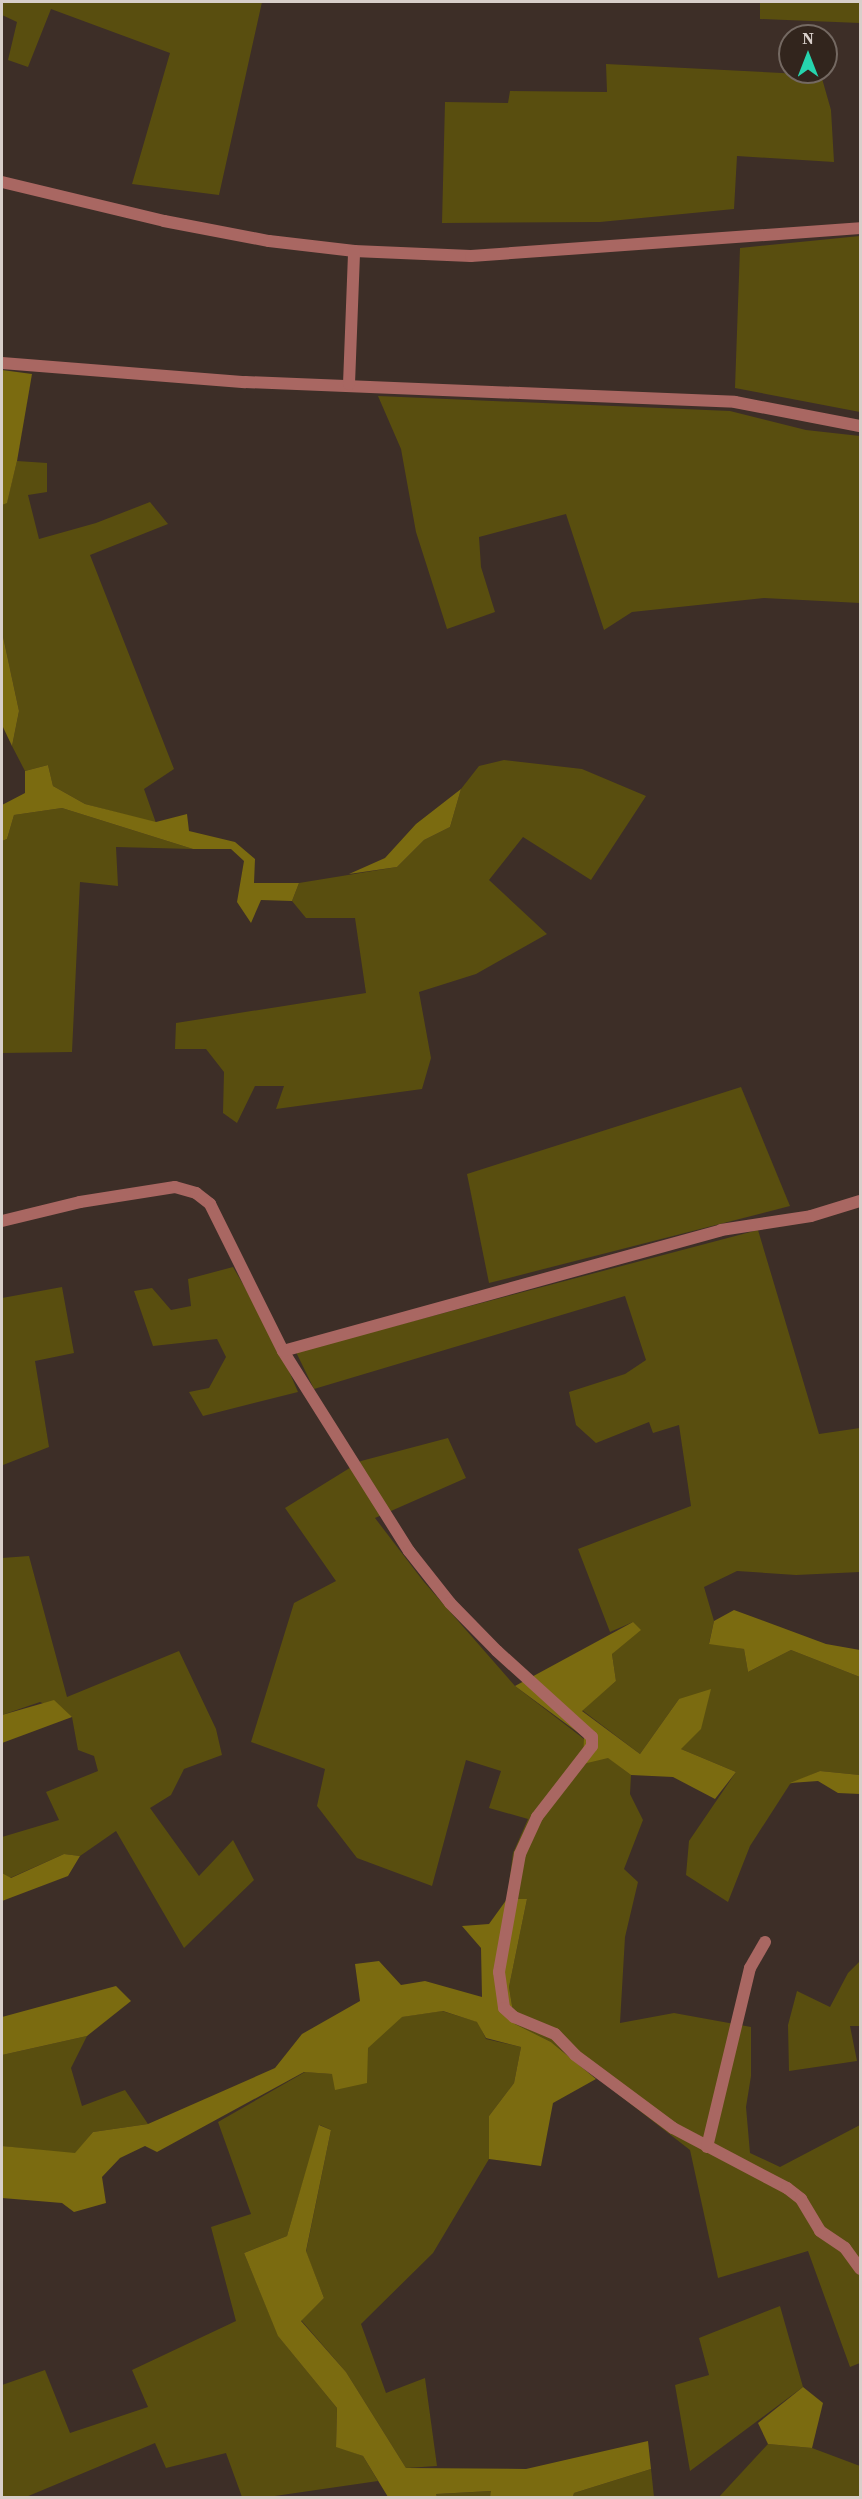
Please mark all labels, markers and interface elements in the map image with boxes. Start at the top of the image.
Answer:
north arrow [778,24,838,84]
text: N [802,27,814,49]

